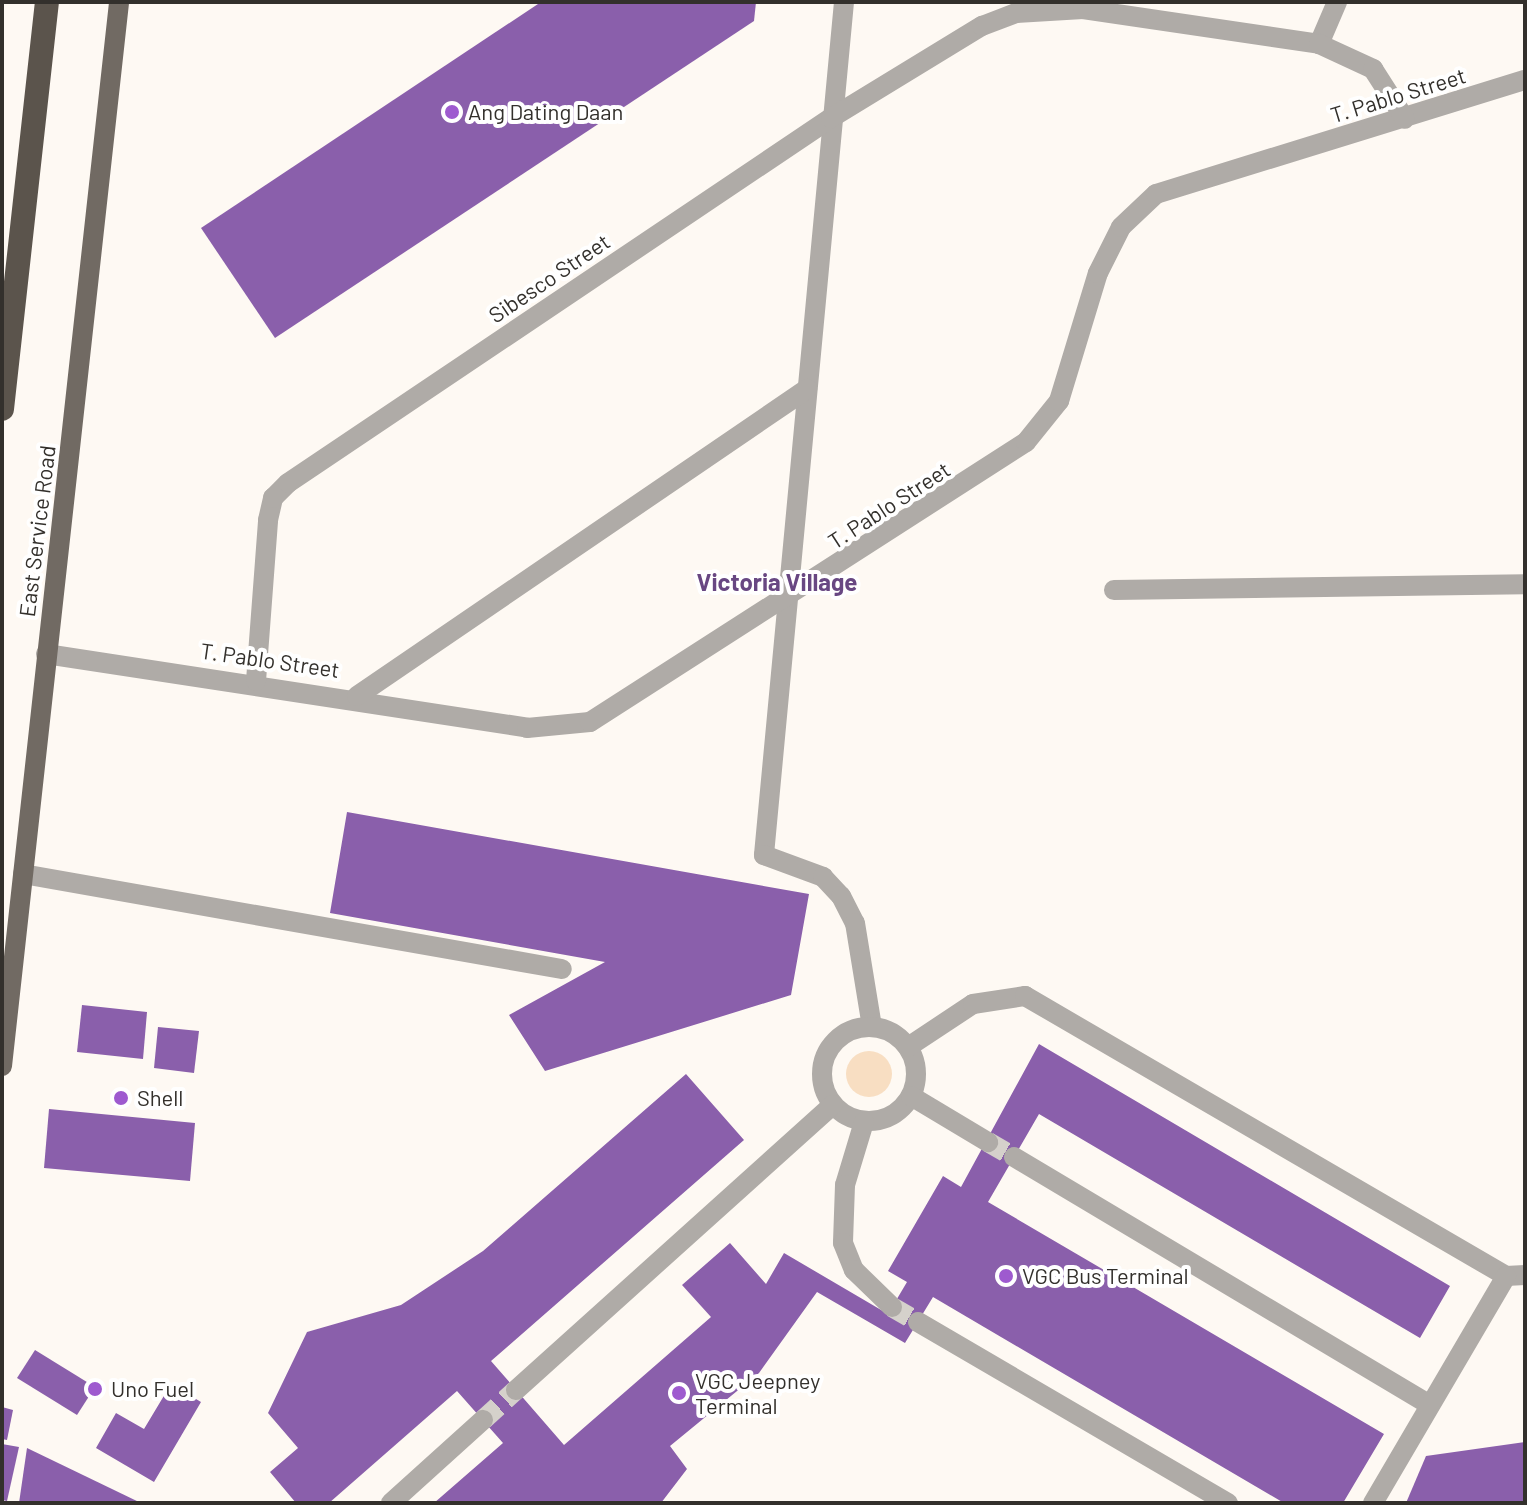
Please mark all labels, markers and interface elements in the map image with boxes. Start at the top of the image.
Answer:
street label: T. Pablo Street [1327,62,1469,128]
place label: Ang Dating Daan [468,99,623,125]
marker: Ang Dating Daan [443,103,461,121]
street label: Sibesco Street [483,228,615,328]
street label: East Service Road [13,444,61,618]
street label: T. Pablo Street [823,456,955,554]
district label: Victoria Village [697,568,857,596]
street label: T. Pablo Street [199,637,341,683]
place label: Shell [137,1085,183,1111]
marker: Shell [112,1089,130,1107]
place label: VGC Bus Terminal [1022,1263,1189,1289]
marker: VGC Bus Terminal [997,1267,1015,1285]
place label: VGC Jeepney Terminal [695,1367,820,1418]
place label: Uno Fuel [111,1376,194,1402]
marker: Uno Fuel [86,1380,104,1398]
marker: VGC Jeepney Terminal [670,1384,688,1402]

